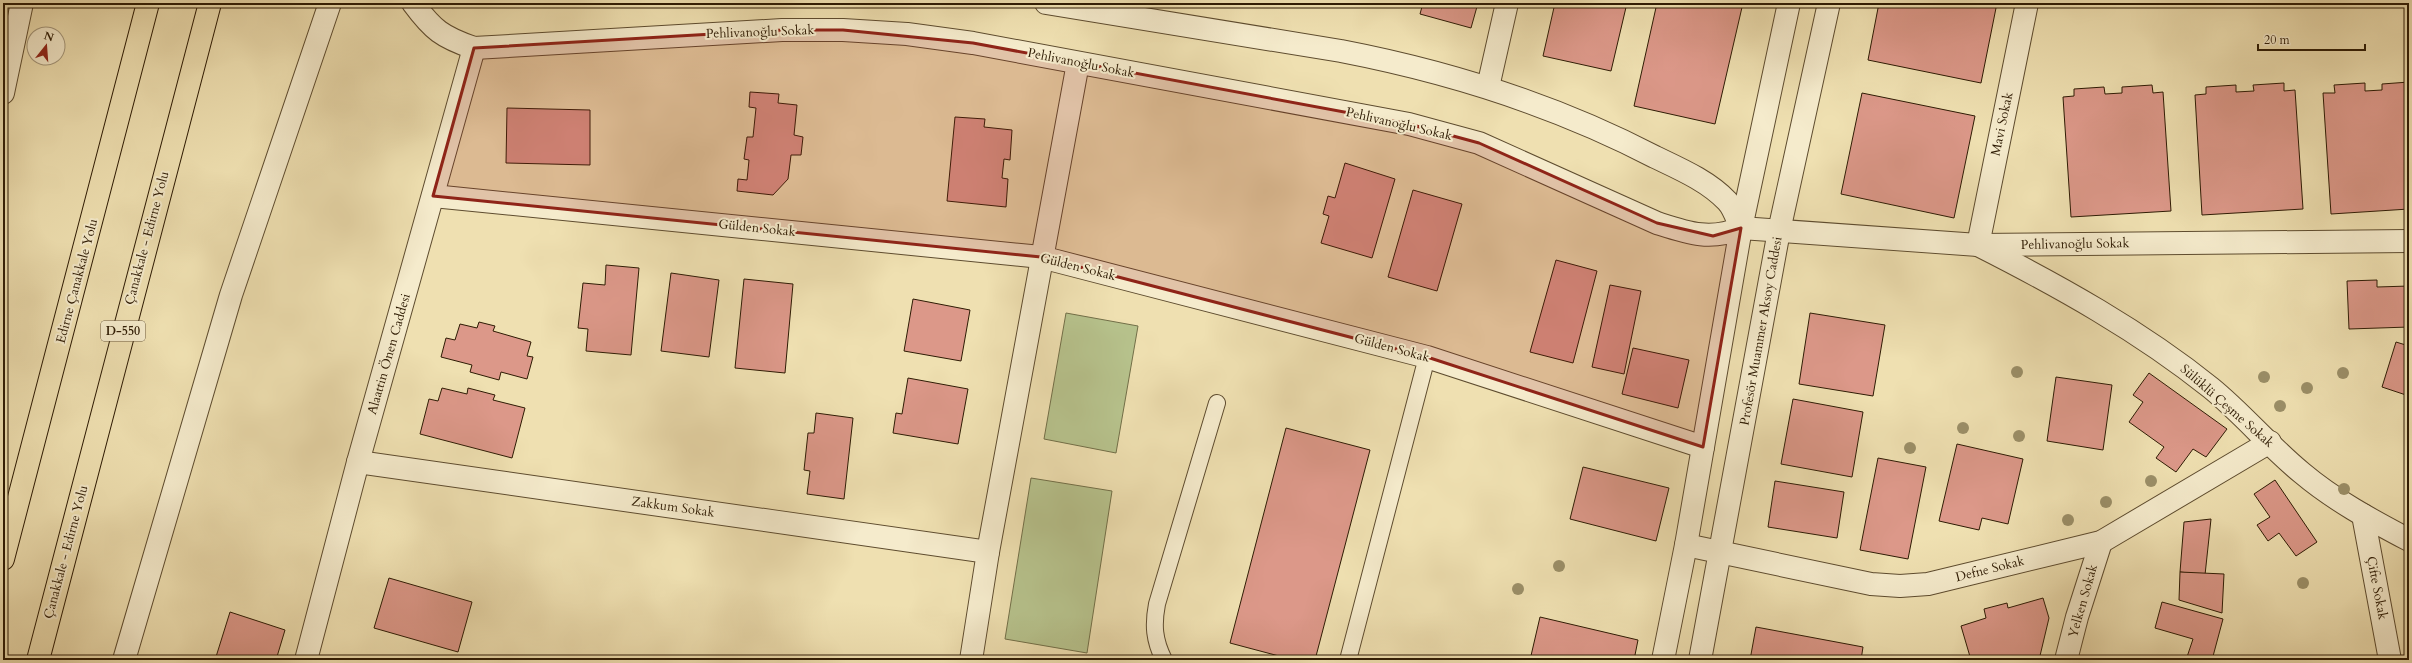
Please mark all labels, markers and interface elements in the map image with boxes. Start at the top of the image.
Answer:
street label: Pehlivanoğlu Sokak [705,21,815,43]
north arrow [26,26,66,66]
scale bar [2258,26,2365,52]
text: N [42,28,56,46]
text: 20 m [2264,32,2291,48]
street label: Pehlivanoğlu Sokak [1026,44,1136,82]
street label: Mavi Sokak [1986,90,2018,158]
street label: Pehlivanoğlu Sokak [1344,103,1454,145]
street label: Çanakkale - Edirne Yolu [121,169,173,307]
street label: Gülden Sokak [718,215,797,241]
street label: Edirne Çanakkale Yolu [52,217,102,345]
street label: Pehlivanoğlu Sokak [2021,234,2129,254]
street label: Profesör Muammer Aksoy Caddesi [1736,235,1787,427]
street label: Gülden Sokak [1038,249,1118,285]
street label: Alaattin Önen Caddesi [363,291,415,417]
road number: D-550 [101,321,145,341]
street label: Gülden Sokak [1352,329,1432,367]
street label: Sülüklü Çeşme Sokak [2176,360,2278,452]
street label: Çanakkale - Edirne Yolu [40,483,92,621]
street label: Zakkum Sokak [630,492,716,522]
street label: Defne Sokak [1954,552,2026,586]
street label: Çifte Sokak [2362,555,2392,621]
street label: Yelken Sokak [2064,562,2102,640]

